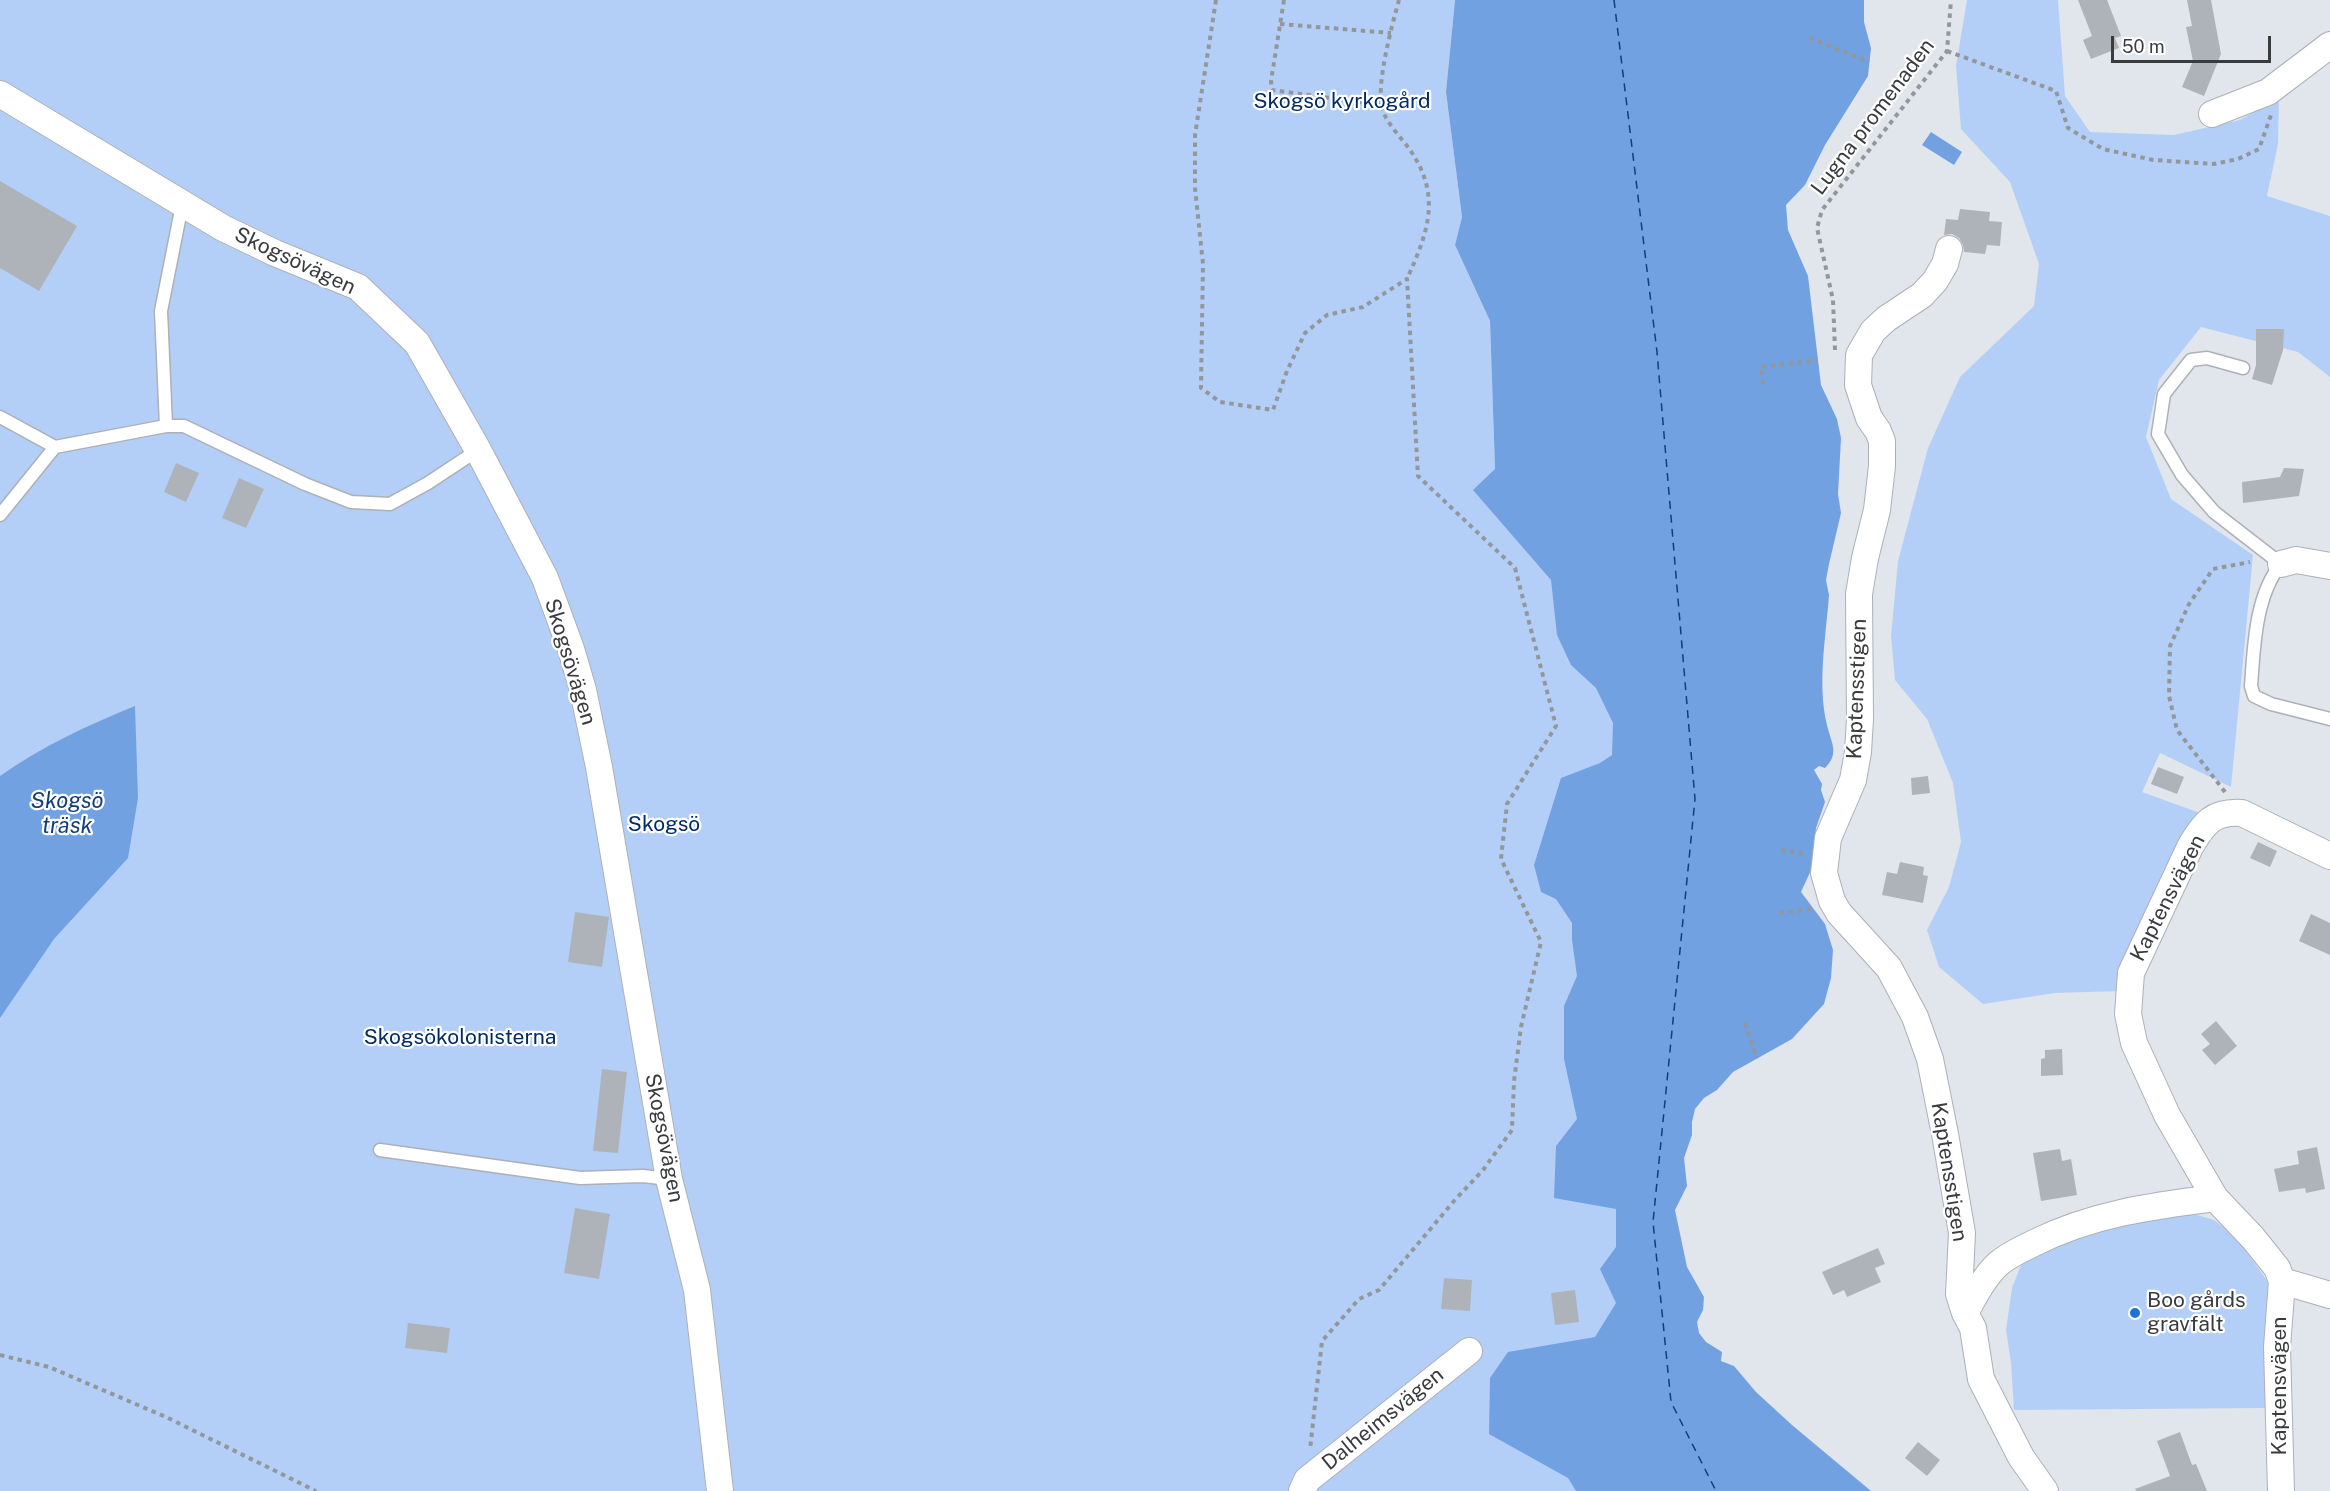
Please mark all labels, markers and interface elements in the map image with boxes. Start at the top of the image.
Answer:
scale bar [2114,24,2274,62]
street label: Lugna promenaden [1806,34,1940,200]
text: 50 m [2122,36,2165,57]
park label: Skogsö kyrkogård [1253,89,1431,115]
street label: Skogsövägen [230,222,360,300]
street label: Skogsövägen [539,596,601,728]
street label: Kaptensstigen [1842,618,1872,760]
water label: Skogsö träsk [30,788,104,840]
park label: Skogsö [628,812,700,838]
street label: Kaptensvägen [2125,830,2211,966]
park label: Skogsökolonisterna [364,1025,556,1051]
street label: Skogsövägen [639,1071,689,1205]
street label: Kaptensstigen [1926,1101,1972,1243]
place label: Boo gårds gravfält [2147,1288,2246,1338]
marker: Boo gårds gravfält [2128,1306,2142,1320]
street label: Kaptensvägen [2267,1317,2293,1455]
street label: Dalheimsvägen [1317,1362,1449,1476]

